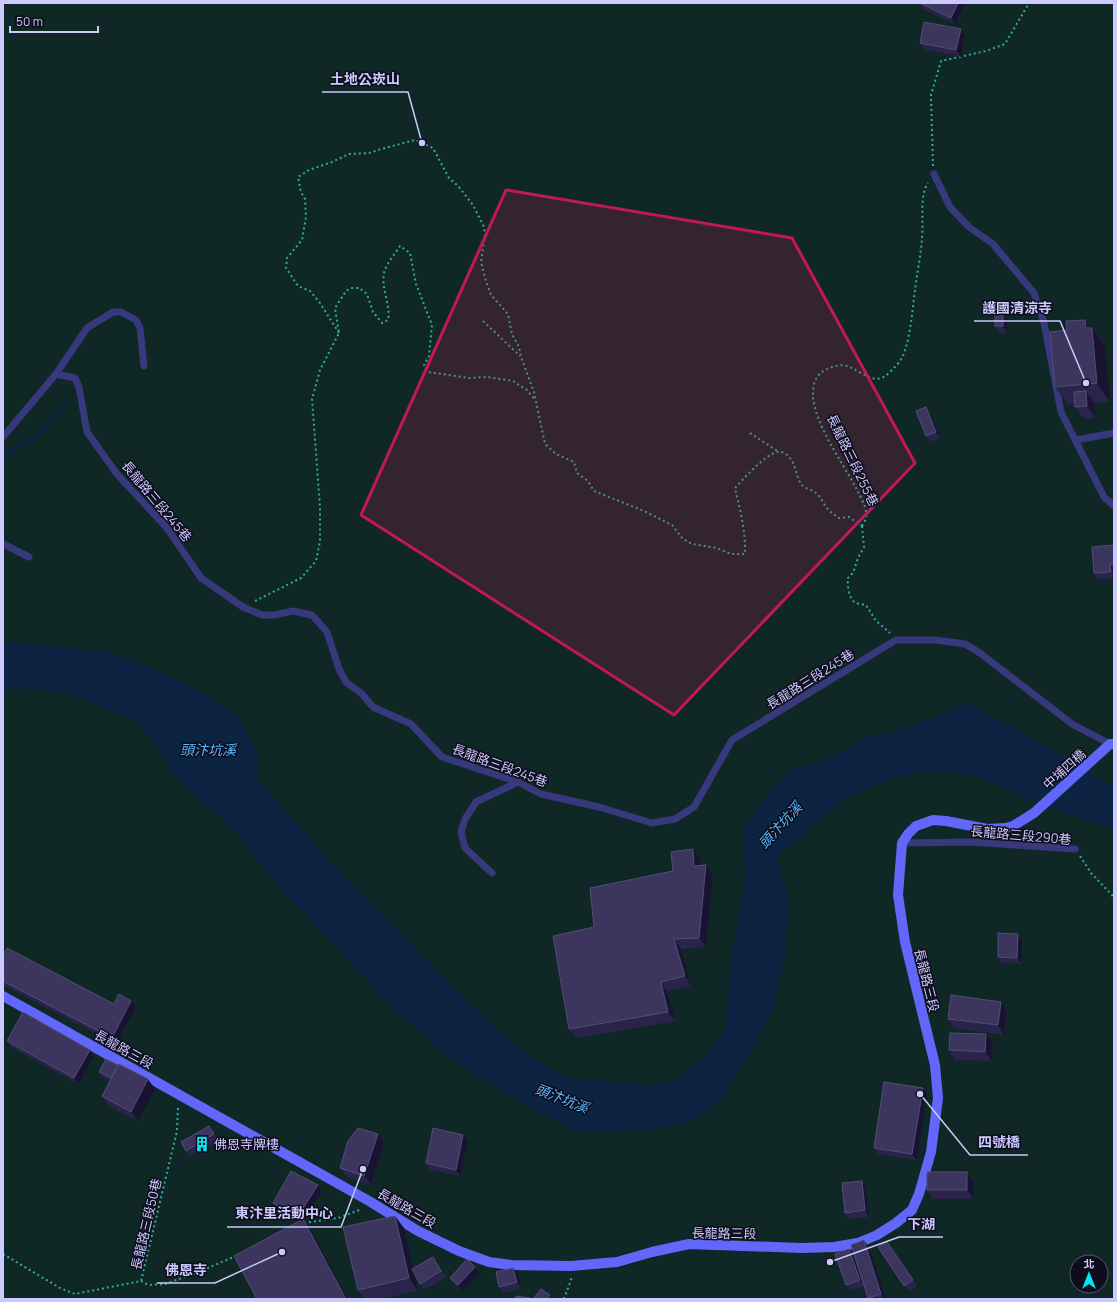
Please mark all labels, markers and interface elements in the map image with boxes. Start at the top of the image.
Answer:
scale bar [10,8,98,34]
text: 50 m [16,13,43,30]
callout: 土地公崁山 [322,66,408,92]
text: 土地公崁山 [330,69,400,88]
callout: 護國清涼寺 [974,295,1060,321]
text: 護國清涼寺 [982,298,1052,317]
street label: 長龍路三段255巷 [823,411,883,509]
street label: 長龍路三段245巷 [118,457,196,545]
street label: 長龍路三段245巷 [763,645,857,713]
street label: 長龍路三段245巷 [450,739,550,791]
water label: 頭汴坑溪 [180,740,238,759]
street label: 中埔四橋 [1039,745,1089,793]
water label: 頭汴坑溪 [754,796,807,852]
street label: 長龍路三段290巷 [970,822,1072,848]
street label: 長龍路三段 [910,946,944,1014]
street label: 長龍路三段 [91,1025,157,1073]
water label: 頭汴坑溪 [532,1079,593,1118]
callout: 四號橋 [970,1129,1028,1155]
text: 四號橋 [978,1132,1020,1151]
building icon: 佛恩寺牌樓 [193,1135,211,1153]
place label: 佛恩寺牌樓 [214,1135,279,1153]
street label: 長龍路三段50巷 [127,1176,165,1272]
street label: 長龍路三段 [374,1184,440,1232]
callout: 東汴里活動中心 [227,1201,341,1227]
text: 東汴里活動中心 [235,1203,333,1222]
callout: 下湖 [899,1211,943,1237]
text: 下湖 [907,1214,935,1233]
street label: 長龍路三段 [691,1223,757,1243]
north arrow [1069,1254,1109,1294]
text: 北 [1084,1256,1095,1271]
callout: 佛恩寺 [157,1257,215,1283]
text: 佛恩寺 [165,1260,207,1279]

